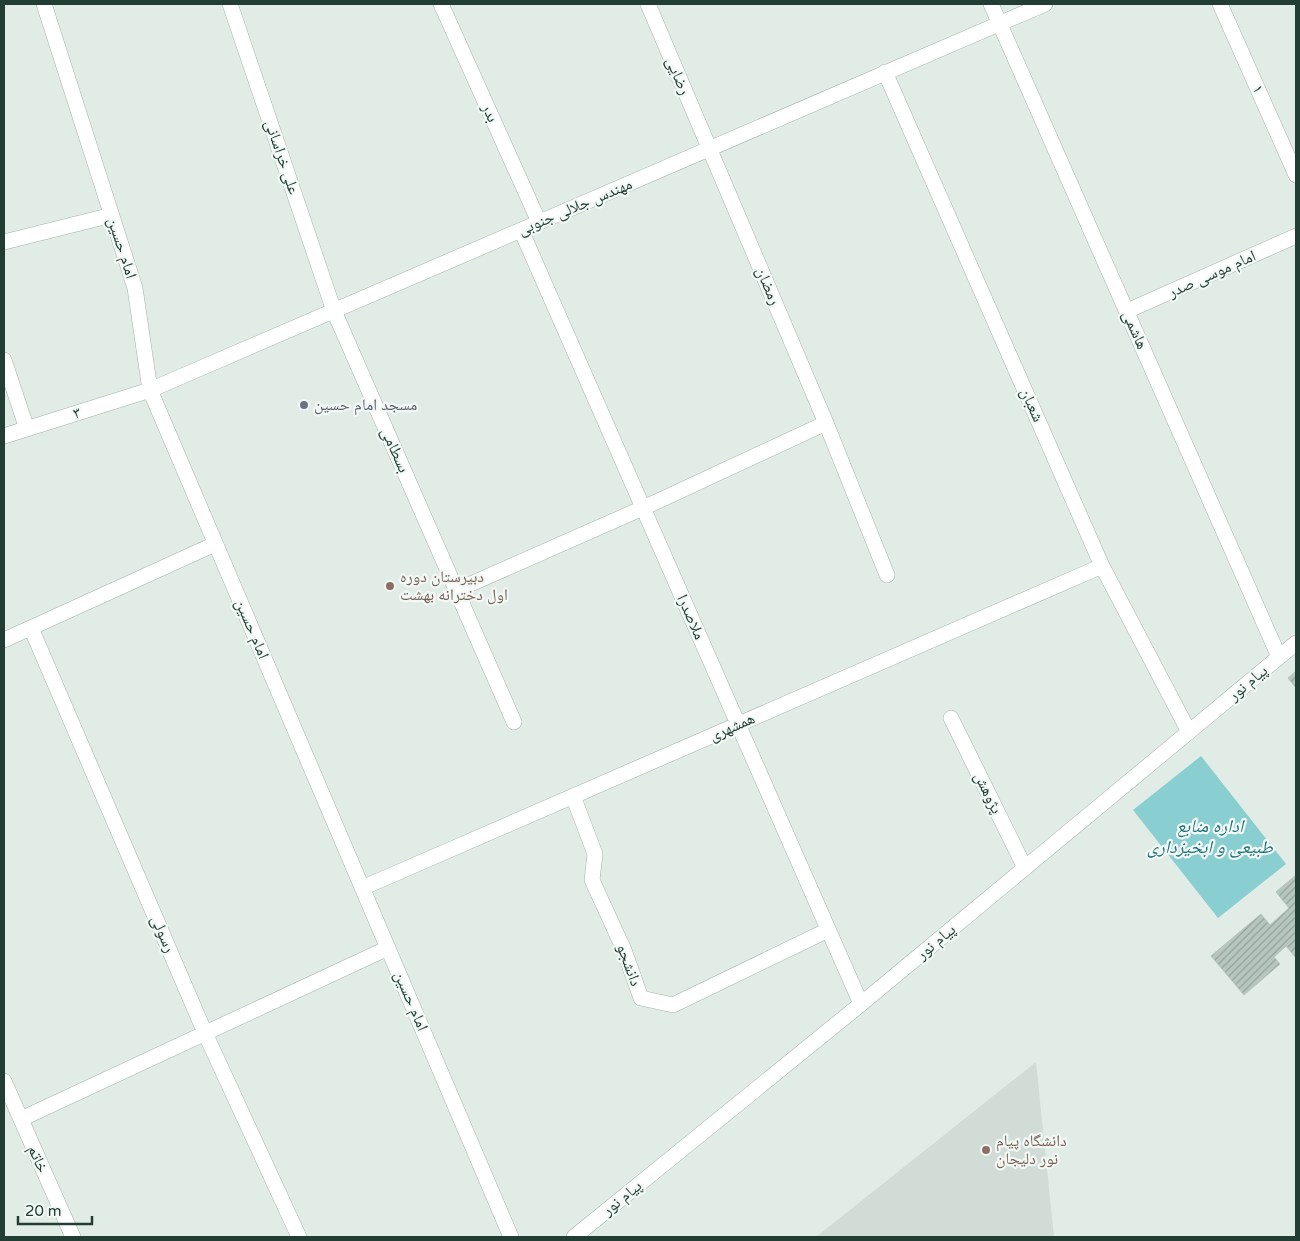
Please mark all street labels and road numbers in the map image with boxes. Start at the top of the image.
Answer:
street label: رضایی [661,54,695,98]
street label: ۱ [1247,82,1269,96]
street label: بدر [477,100,503,125]
street label: علی خراسانی [260,117,304,197]
street label: مهندس جلالی جنوبی [515,174,635,240]
street label: امام حسین [103,215,141,281]
street label: امام موسی صدر [1164,246,1259,303]
street label: رمضان [751,264,785,308]
street label: هاشمی [1118,308,1152,352]
street label: شعبان [1016,385,1048,425]
street label: ۳ [71,402,83,424]
street label: بسطامی [376,424,414,476]
street label: ملاصدرا [672,591,710,643]
street label: امام حسین [230,596,274,662]
street label: پیام نور [1223,661,1272,706]
street label: همشهری [706,708,758,746]
street label: پژوهش [969,769,1007,817]
street label: رسولی [146,912,180,956]
street label: پیام نور [911,920,960,965]
street label: دانشجو [612,941,646,989]
street label: امام حسین [389,968,433,1034]
street label: خاتم [23,1142,53,1176]
street label: پیام نور [597,1176,646,1221]

